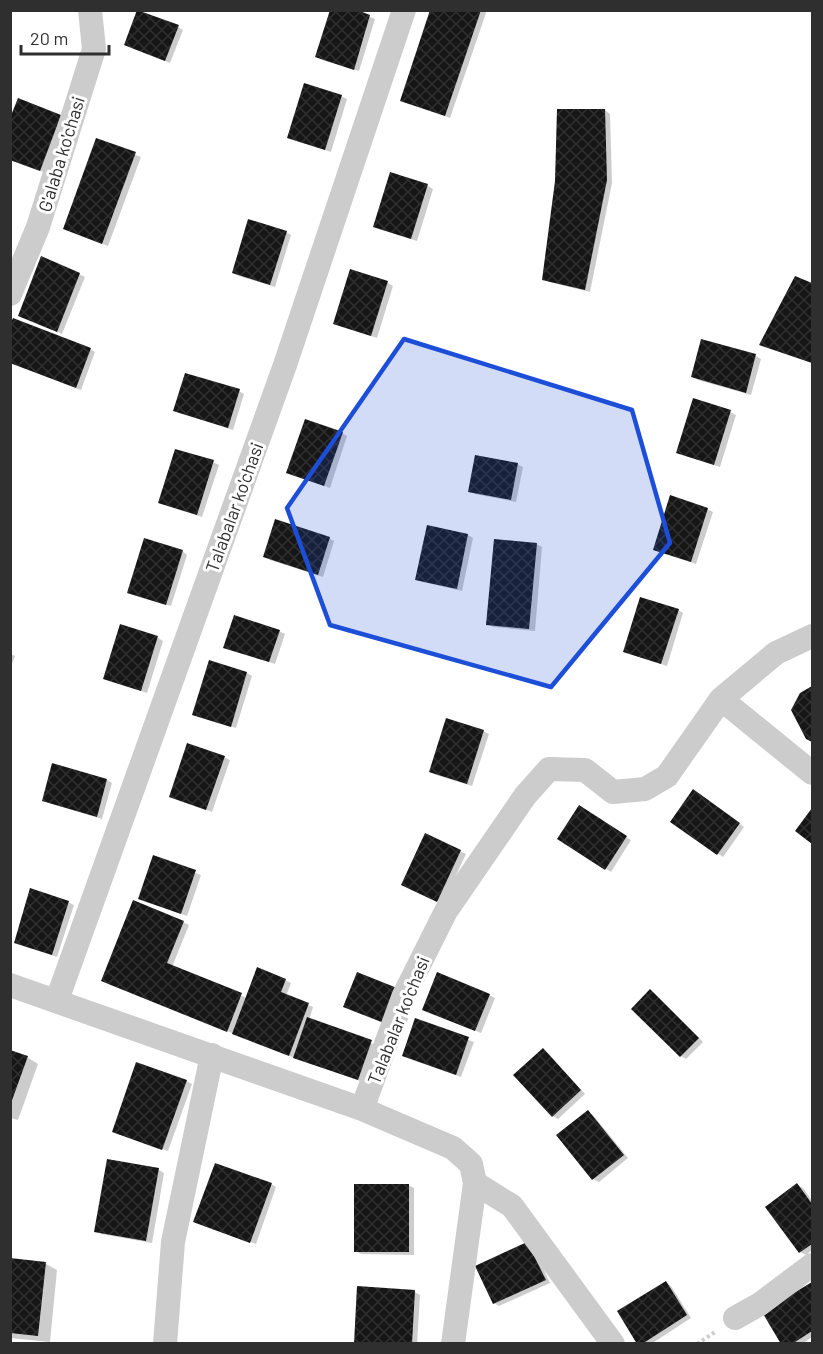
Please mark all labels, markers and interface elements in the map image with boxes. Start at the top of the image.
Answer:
scale bar [21,18,110,56]
text: 20 m [30,27,68,49]
street label: G'alaba ko'chasi [33,94,89,214]
street label: Talabalar ko'chasi [200,439,268,575]
street label: Talabalar ko'chasi [362,953,434,1087]

